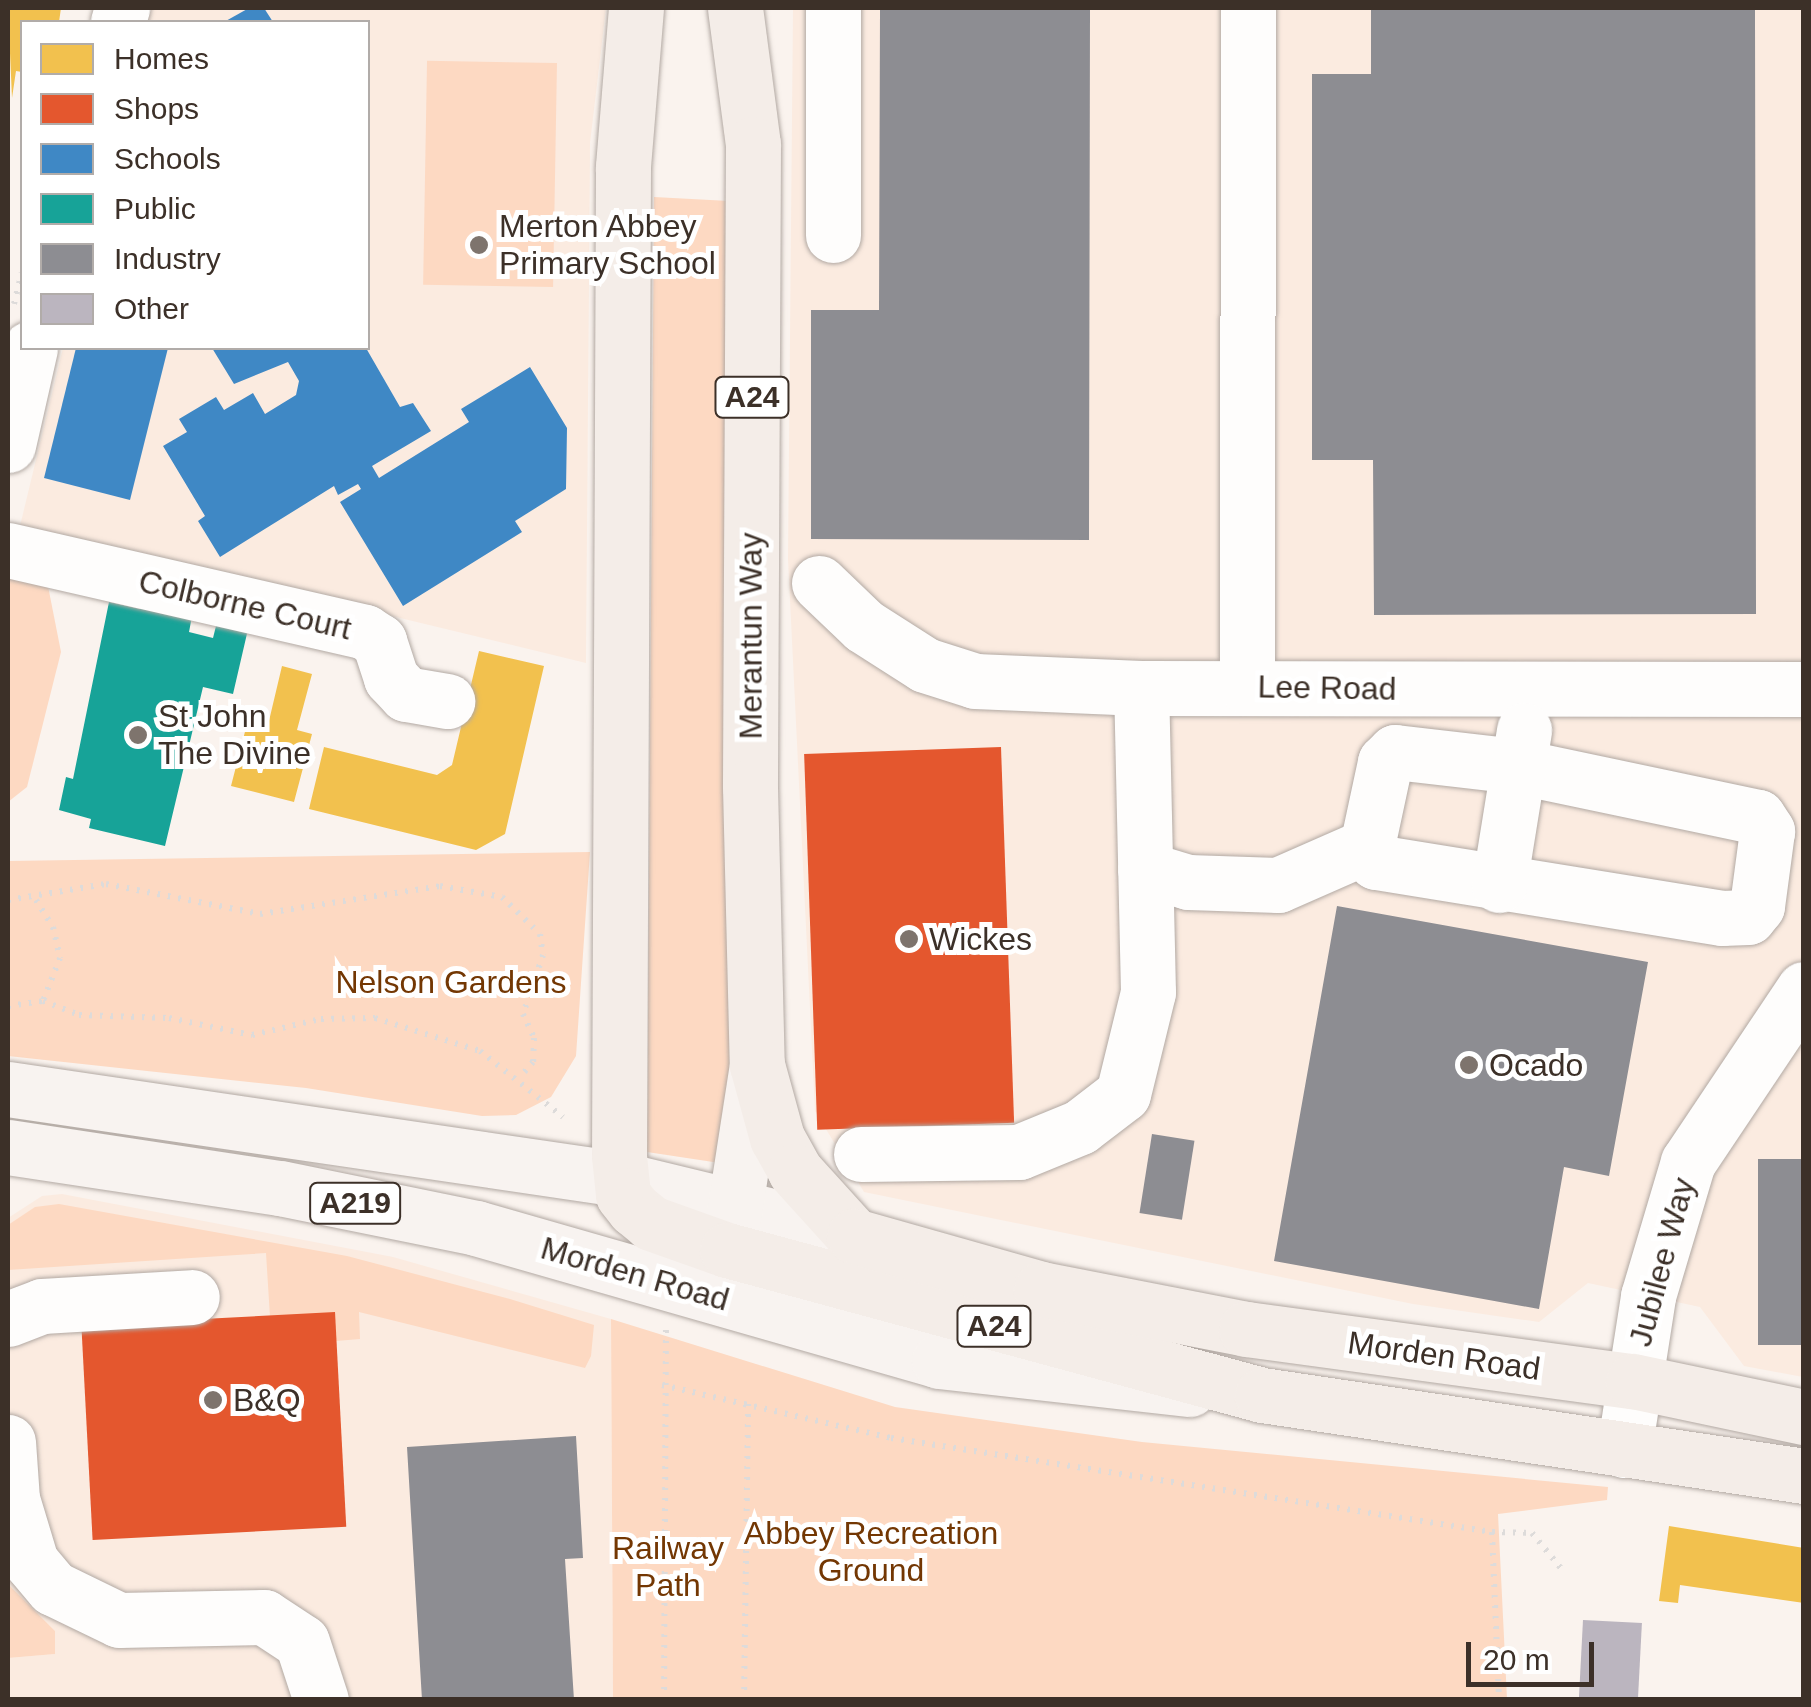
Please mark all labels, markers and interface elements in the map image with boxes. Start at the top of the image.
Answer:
legend [20,20,370,350]
text: Homes [114,42,209,75]
text: Shops [114,92,199,125]
text: Schools [114,142,221,175]
text: Public [114,192,196,225]
place label: Merton Abbey Primary School [499,208,716,283]
marker: Merton Abbey Primary School [468,234,490,256]
text: Industry [114,242,221,275]
text: Other [114,292,189,325]
road number: A24 [712,372,792,422]
street label: Merantun Way [732,533,770,739]
street label: Colborne Court [135,562,355,648]
street label: Lee Road [1257,668,1397,708]
place label: St John The Divine [158,698,311,773]
marker: St John The Divine [127,724,149,746]
place label: Wickes [929,920,1032,958]
marker: Wickes [898,928,920,950]
park label: Nelson Gardens [335,963,567,1001]
place label: Ocado [1489,1046,1583,1084]
marker: Ocado [1458,1054,1480,1076]
street label: Jubilee Way [1621,1173,1703,1351]
road number: A219 [308,1178,402,1228]
street label: Morden Road [537,1229,733,1319]
road number: A24 [954,1301,1034,1351]
street label: Morden Road [1345,1323,1543,1389]
place label: B&Q [233,1381,301,1419]
marker: B&Q [202,1389,224,1411]
park label: Abbey Recreation Ground [744,1515,998,1590]
park label: Railway Path [612,1530,724,1605]
scale bar [1471,1622,1598,1684]
text: 20 m [1483,1643,1550,1676]

